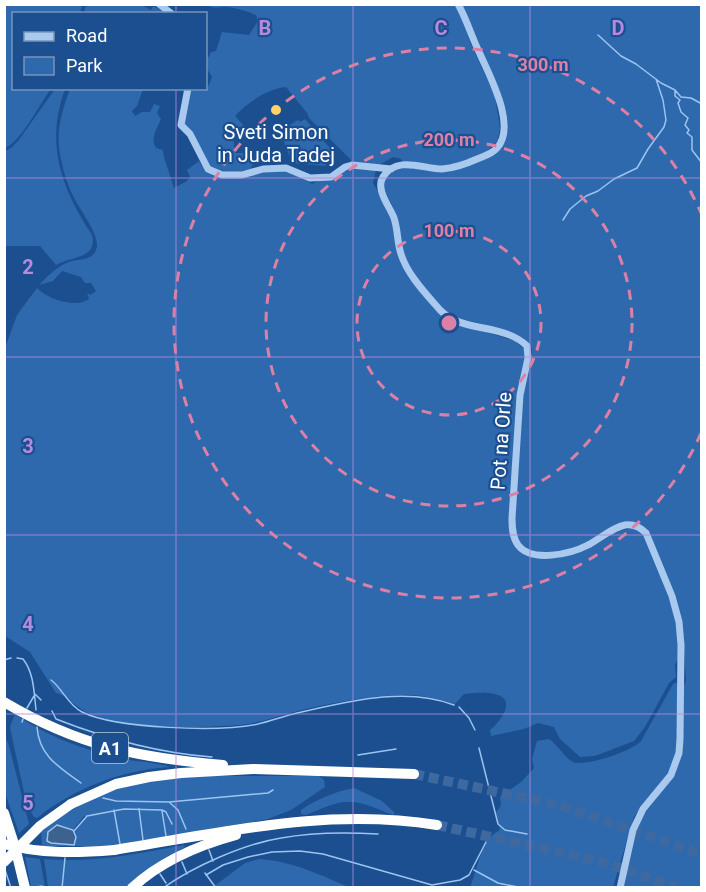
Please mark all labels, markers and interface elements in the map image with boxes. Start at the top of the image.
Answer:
legend [12,12,207,90]
text: B [259,16,271,40]
text: C [434,16,448,40]
text: D [612,16,625,40]
text: Road [66,25,107,46]
text: 300 m [517,54,569,75]
text: Park [66,55,103,76]
marker: Sveti Simon in Juda Tadej [269,103,283,117]
place label: Sveti Simon in Juda Tadej [217,120,335,167]
text: 200 m [423,129,475,150]
text: 100 m [423,220,475,241]
text: 2 [22,255,34,279]
centre of rings [439,313,459,333]
street label: Pot na Orle [486,391,516,491]
text: 3 [22,434,34,458]
text: 4 [22,612,34,636]
road number: A1 [92,733,128,763]
text: 5 [22,791,34,815]

